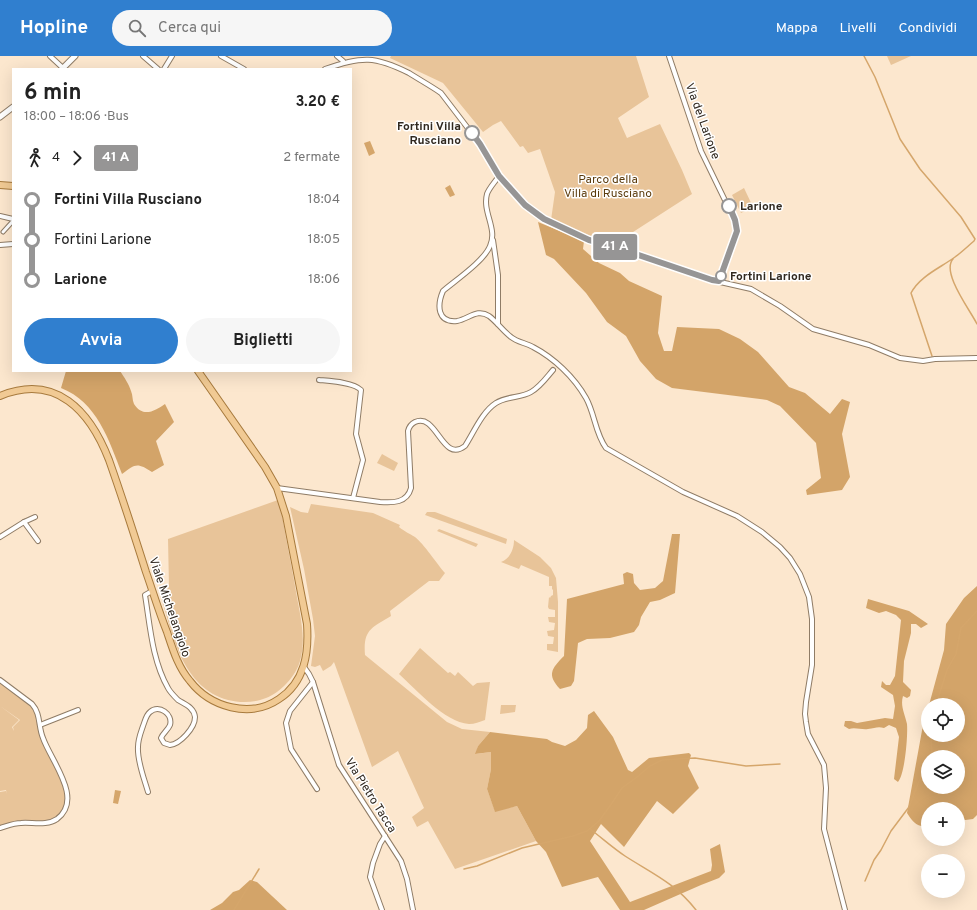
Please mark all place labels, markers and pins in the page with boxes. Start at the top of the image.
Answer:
place label: Fortini Villa Rusciano [397,119,461,149]
marker: Fortini Villa Rusciano [464,125,480,141]
marker: Larione [721,198,737,214]
place label: Larione [740,199,783,215]
place label: Fortini Larione [730,269,812,285]
marker: Fortini Larione [715,270,727,282]

